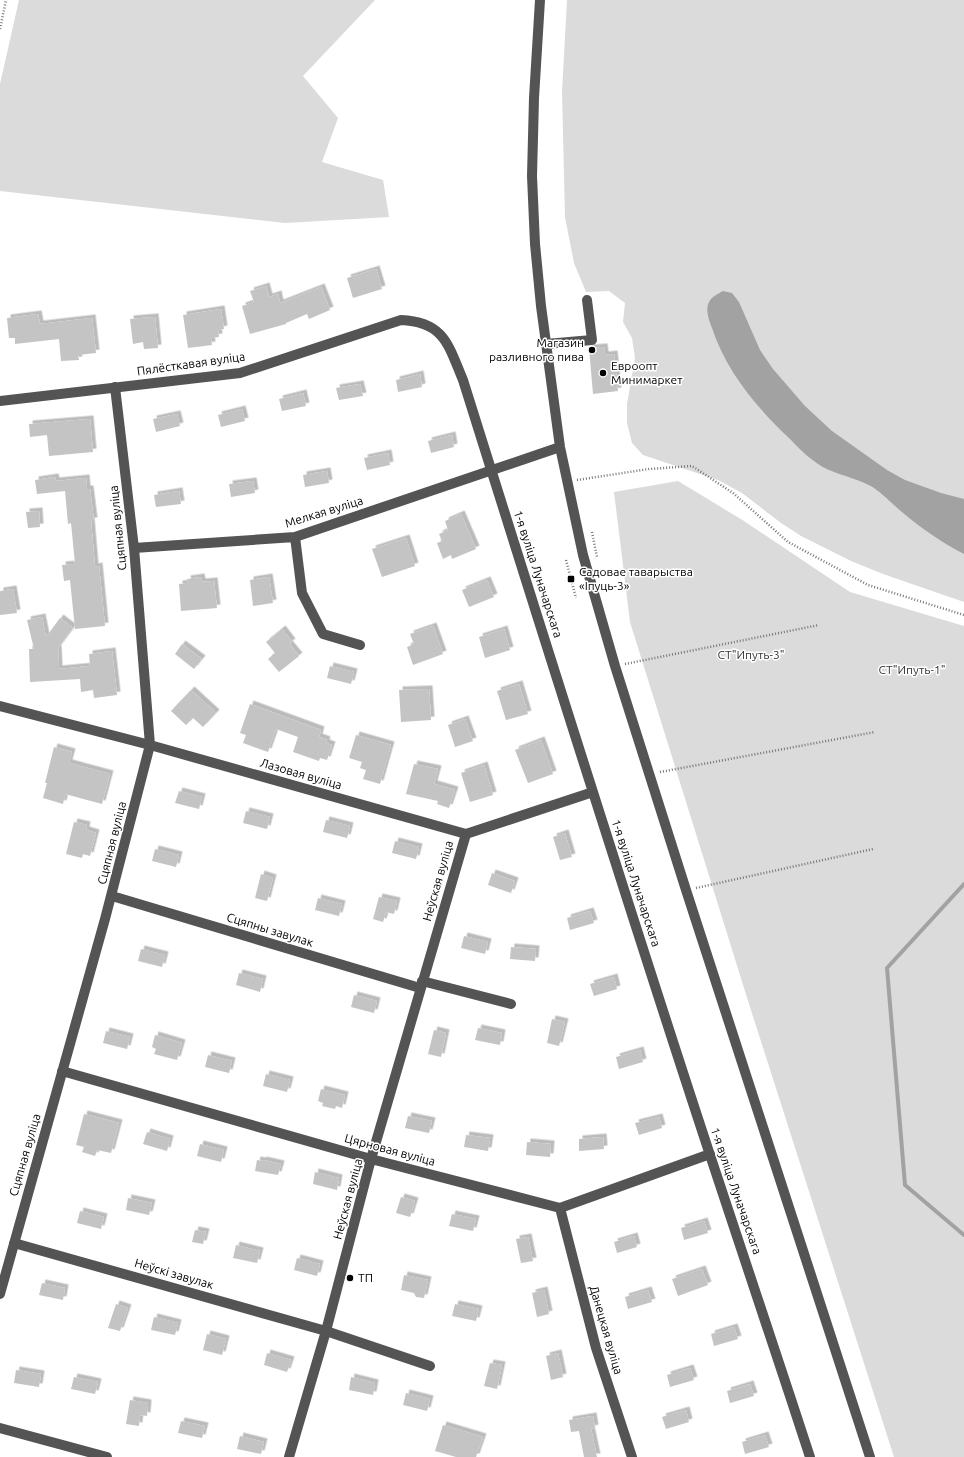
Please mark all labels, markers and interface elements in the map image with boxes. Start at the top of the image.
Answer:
place label: Магазин разливного пива [489,336,584,363]
marker: Магазин разливного пива [587,345,597,355]
street label: Пялёсткавая вуліца [136,349,246,378]
place label: Евроопт Минимаркет [611,359,683,386]
marker: Евроопт Минимаркет [598,368,608,378]
street label: Сцяпная вуліца [107,485,128,571]
street label: Мелкая вуліца [283,493,364,530]
street label: 1-я вуліца Луначарскага [512,509,565,639]
place label: Садовае таварыства «Іпуць-3» [579,565,693,592]
marker: Садовае таварыства «Іпуць-3» [566,574,576,584]
park label: СТ"Ипуть-3" [717,648,785,661]
park label: СТ"Ипуть-1" [878,663,946,676]
street label: Лазовая вуліца [259,756,344,791]
street label: Сцяпная вуліца [95,800,128,886]
street label: 1-я вуліца Луначарскага [610,818,663,948]
street label: Неўская вуліца [420,839,455,923]
street label: Сцяпны завулак [225,910,315,949]
street label: Сцяпная вуліца [7,1112,43,1198]
street label: 1-я вуліца Луначарскага [709,1126,764,1256]
street label: Цярновая вуліца [343,1131,437,1168]
street label: Неўская вуліца [330,1157,365,1241]
street label: Неўскі завулак [133,1256,215,1291]
place label: ТП [358,1271,373,1284]
marker: ТП [345,1273,355,1283]
street label: Данецкая вуліца [588,1284,625,1376]

